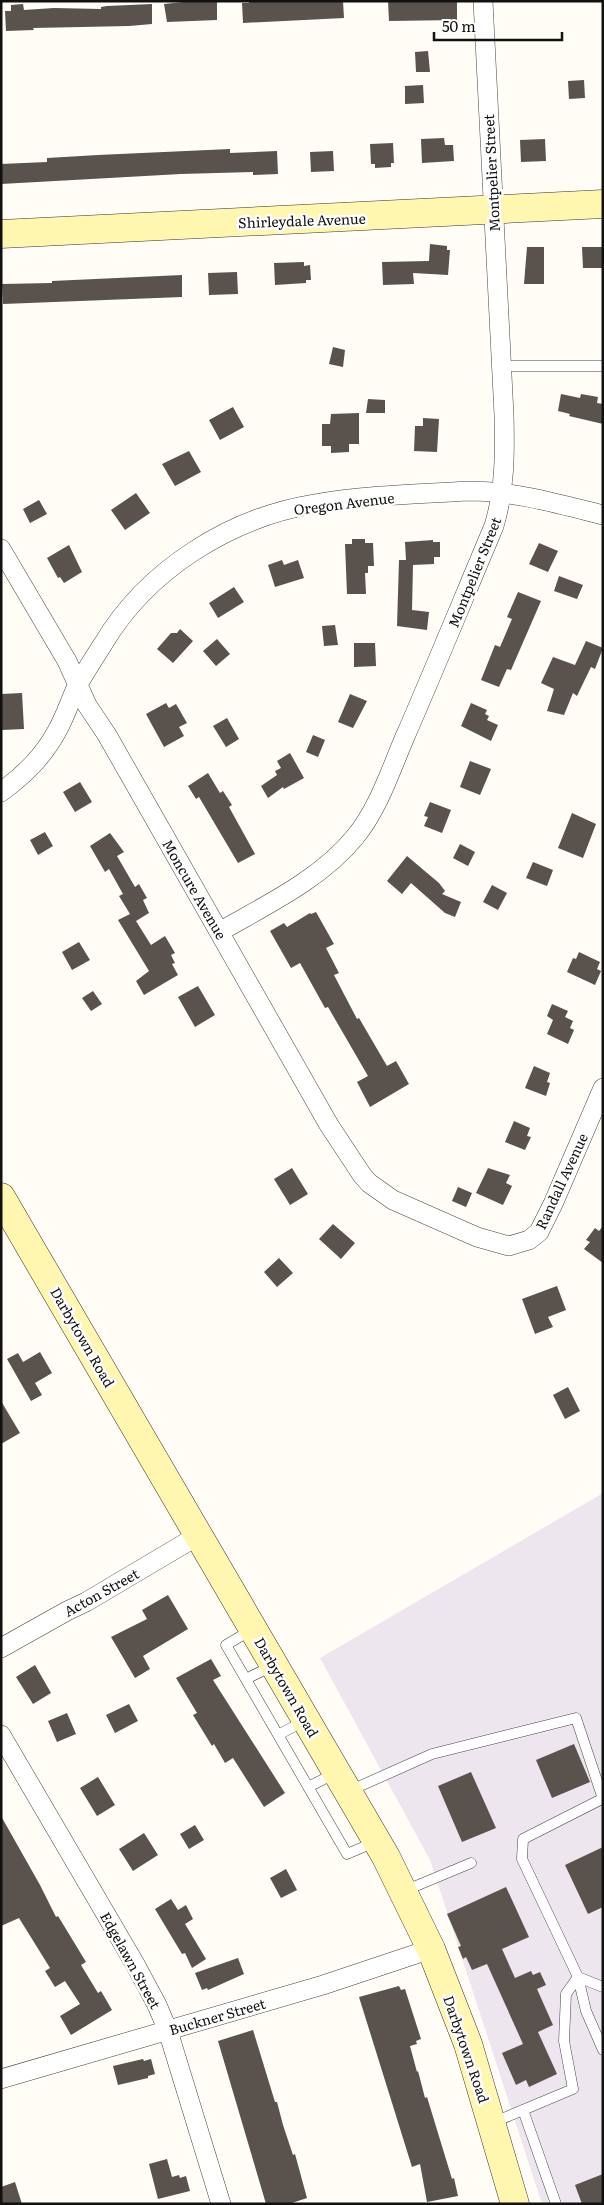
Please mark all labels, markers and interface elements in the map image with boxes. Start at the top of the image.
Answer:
scale bar [434,10,562,42]
text: 50 m [442,14,476,37]
street label: Montpelier Street [478,113,504,232]
street label: Shirleydale Avenue [238,208,366,232]
street label: Oregon Avenue [293,487,395,519]
street label: Montpelier Street [443,513,505,630]
street label: Moncure Avenue [158,835,232,943]
street label: Randall Avenue [530,1130,592,1232]
street label: Darbytown Road [46,1283,120,1391]
street label: Acton Street [60,1563,142,1621]
street label: Darbytown Road [250,1633,324,1741]
street label: Edgelawn Street [96,1908,166,2012]
street label: Buckner Street [167,1993,268,2039]
street label: Darbytown Road [439,1993,495,2106]

